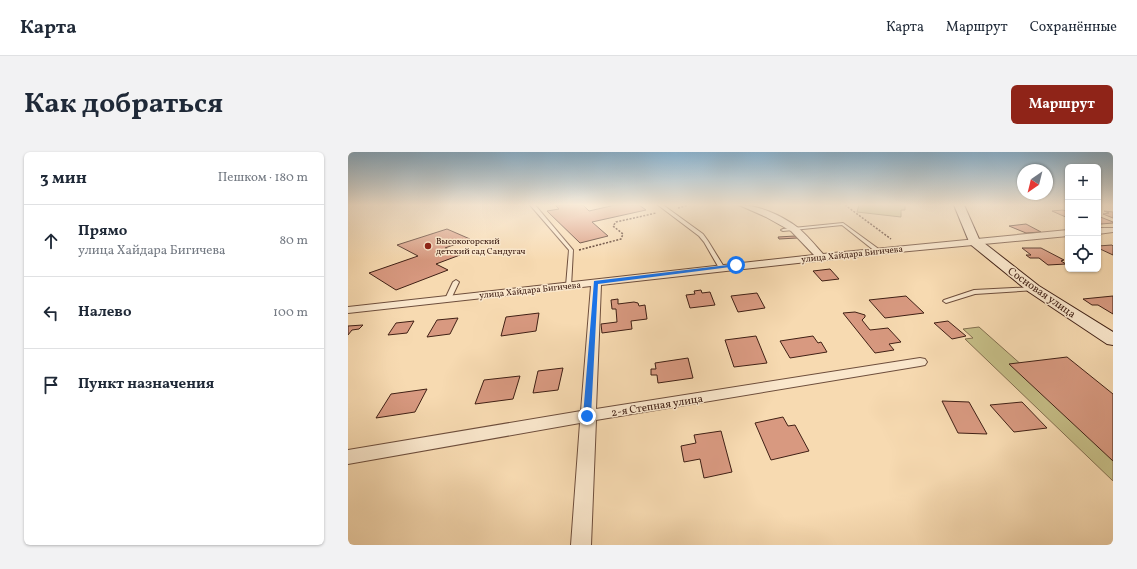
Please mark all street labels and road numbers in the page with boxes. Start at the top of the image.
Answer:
street label: улица Хайдара Бигичева [801,243,904,266]
street label: Сосновая улица [1004,264,1079,323]
street label: улица Хайдара Бигичева [479,279,582,302]
street label: 2-я Степная улица [610,392,705,421]

